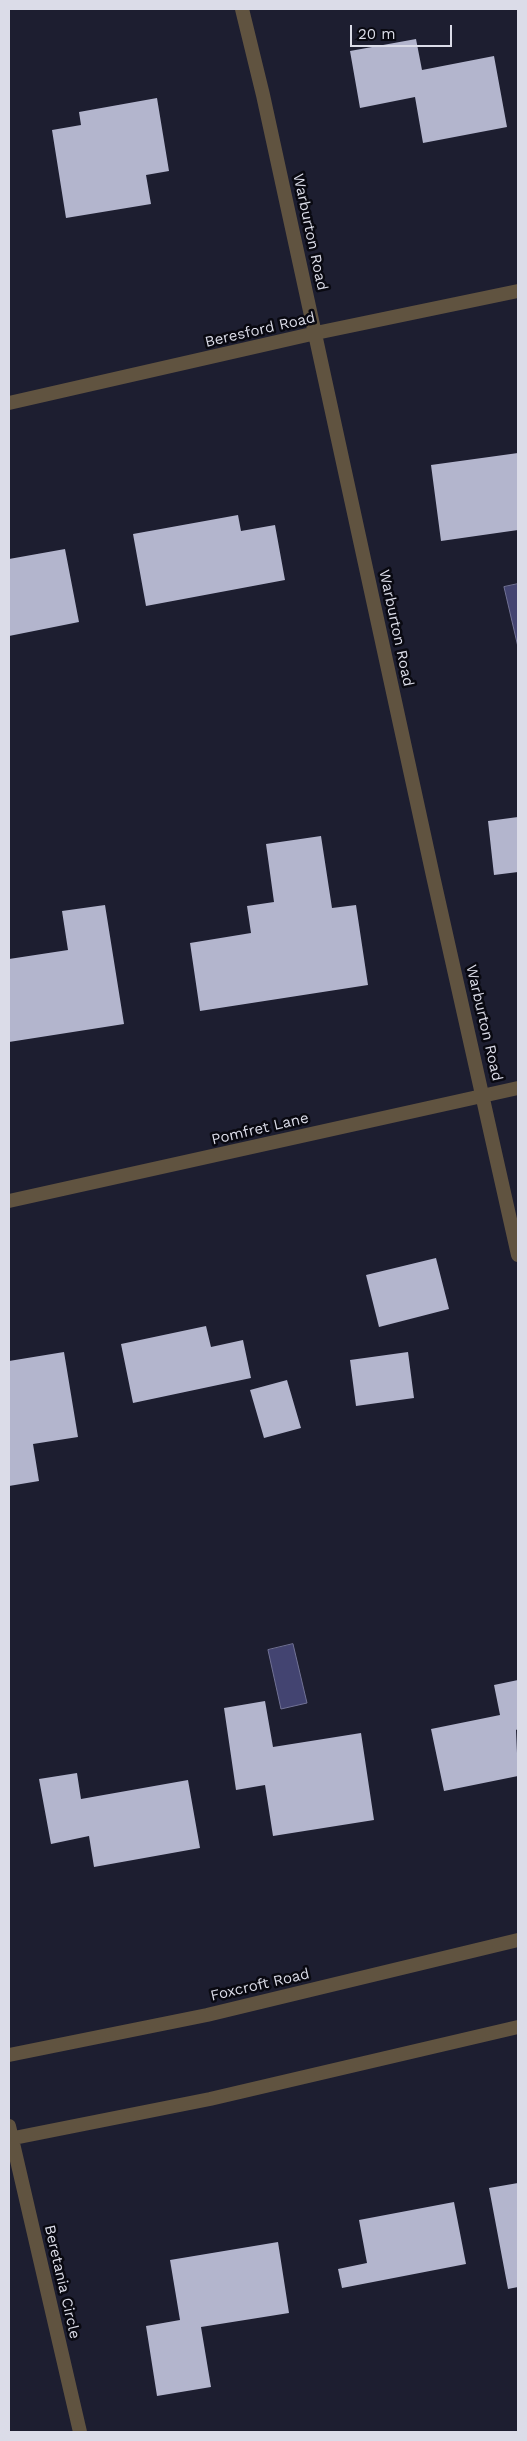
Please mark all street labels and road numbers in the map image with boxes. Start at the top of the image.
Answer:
street label: Warburton Road [289,172,331,292]
street label: Beresford Road [203,309,317,351]
street label: Warburton Road [375,568,417,688]
street label: Warburton Road [462,963,506,1083]
street label: Pomfret Lane [210,1109,310,1149]
street label: Foxcroft Road [209,1965,311,2005]
street label: Beretania Circle [40,2223,84,2341]

